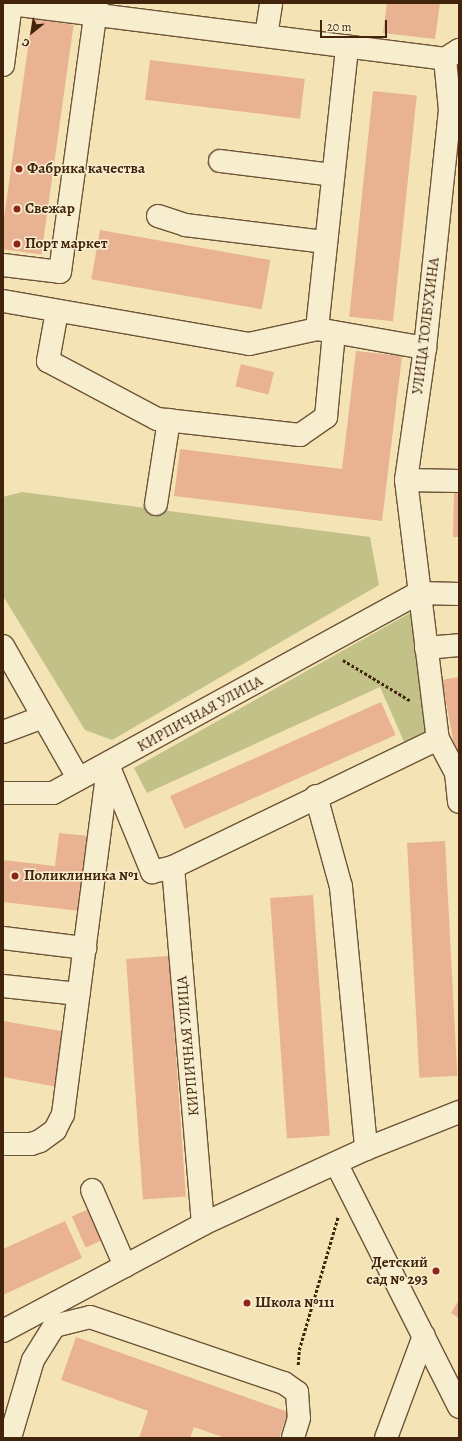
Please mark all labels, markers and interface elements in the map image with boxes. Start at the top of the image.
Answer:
north arrow [12,12,52,52]
scale bar [322,12,389,38]
text: 20 m [327,19,351,35]
text: С [19,35,32,51]
place label: Фабрика качества [27,160,145,178]
marker: Фабрика качества [14,164,24,174]
place label: Свежар [25,200,75,218]
marker: Свежар [12,204,22,214]
place label: Порт маркет [25,235,107,253]
marker: Порт маркет [12,239,22,249]
street label: УЛИЦА ТОЛБУХИНА [409,256,443,396]
street label: КИРПИЧНАЯ УЛИЦА [134,672,266,756]
place label: Поликлиника №1 [24,867,139,885]
marker: Поликлиника №1 [9,870,21,882]
street label: КИРПИЧНАЯ УЛИЦА [173,975,203,1117]
place label: Детский сад № 293 [366,1253,428,1288]
marker: Детский сад № 293 [431,1266,441,1276]
place label: Школа №111 [255,1294,335,1312]
marker: Школа №111 [242,1298,252,1308]

